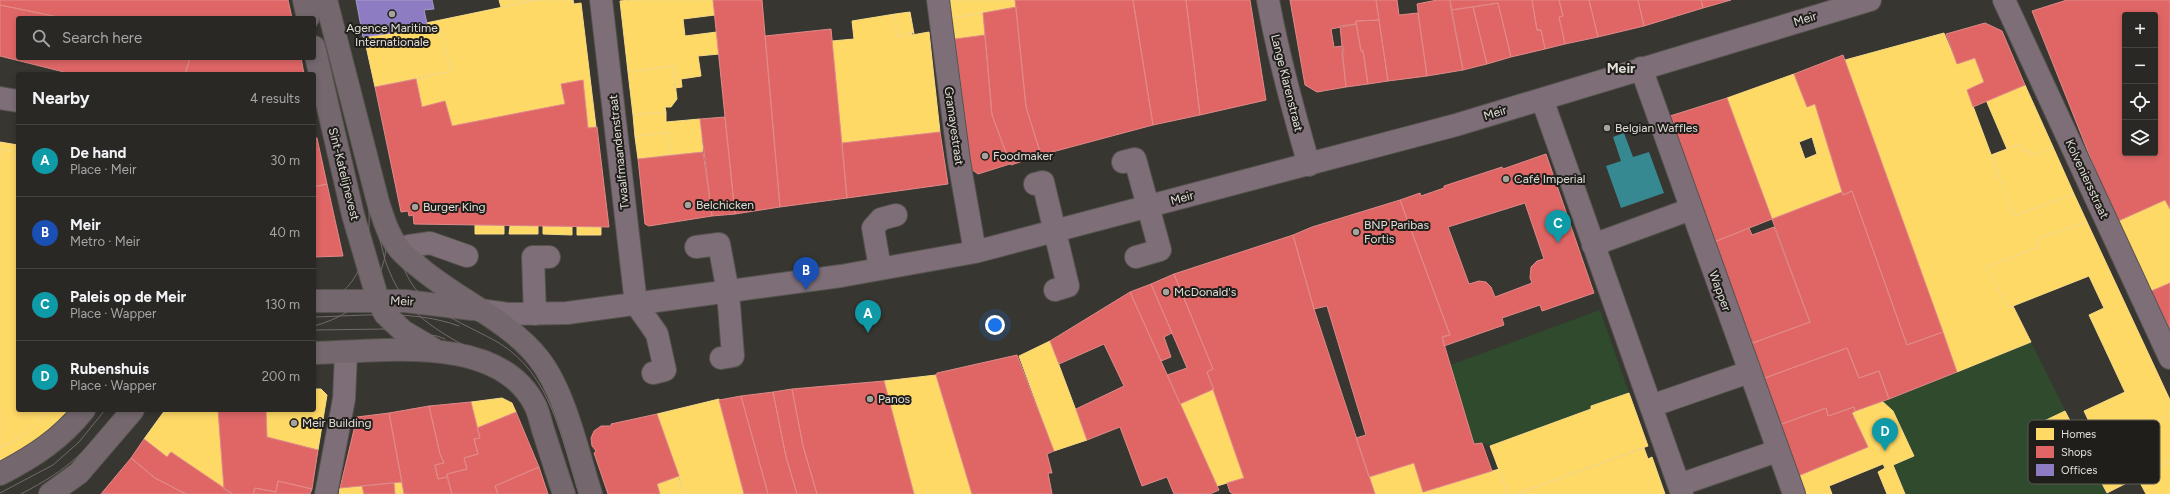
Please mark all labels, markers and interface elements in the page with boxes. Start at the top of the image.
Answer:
marker: Agence Maritime Internationale [387,9,397,19]
street label: Meir [1792,9,1818,29]
map controls [2122,12,2158,156]
button: + [2122,12,2158,48]
search box [16,16,316,60]
place label: Agence Maritime Internationale [346,21,438,49]
icon: search [30,27,52,49]
text: Search here [62,29,142,47]
street label: Lange Klarenstraat [1268,33,1306,134]
button: − [2122,48,2158,84]
district label: Meir [1607,60,1636,77]
button: locate [2122,84,2158,120]
street label: Gramayestraat [942,86,967,167]
text: Nearby [32,88,90,108]
text: 4 results [250,91,300,106]
street label: Twaalfmaandenstraat [606,93,632,210]
street label: Meir [1482,103,1508,123]
button: layers [2122,120,2158,156]
place label: Belgian Waffles [1615,121,1698,135]
marker: Belgian Waffles [1602,123,1612,133]
street label: Sint-Katelijnevest [326,126,362,222]
street label: Kolveniersstraat [2062,137,2112,221]
text: De hand [70,144,126,162]
place label: Foodmaker [993,149,1053,163]
marker: Foodmaker [980,151,990,161]
text: A [40,153,50,168]
text: 30 m [270,153,300,168]
text: Place · Meir [70,162,136,177]
place label: Café Imperial [1514,172,1585,186]
marker: Café Imperial [1501,174,1511,184]
street label: Meir [1169,188,1195,208]
place label: Belchicken [696,198,754,212]
place label: Burger King [423,200,486,214]
marker: Belchicken [683,200,693,210]
marker: Burger King [410,202,420,212]
pin: C [1545,210,1571,243]
text: Meir [70,216,101,234]
place label: BNP Paribas Fortis [1364,218,1429,246]
text: B [41,225,49,240]
text: 40 m [269,225,300,240]
marker: BNP Paribas Fortis [1351,227,1361,237]
text: Metro · Meir [70,234,140,249]
pin: B [793,257,819,290]
street label: Wapper [1706,269,1734,313]
place label: McDonald's [1174,285,1237,299]
marker: McDonald's [1161,287,1171,297]
text: Paleis op de Meir [70,288,186,306]
street label: Meir [390,293,414,309]
text: C [40,297,50,312]
text: 130 m [265,297,300,312]
pin: A [855,300,881,333]
text: Place · Wapper [70,306,156,321]
your location [985,315,1005,335]
text: Rubenshuis [70,360,149,378]
text: D [40,369,50,384]
text: 200 m [262,369,300,384]
text: Place · Wapper [70,378,156,393]
place label: Panos [878,392,911,406]
marker: Panos [865,394,875,404]
place label: Meir Building [302,416,372,430]
marker: Meir Building [289,418,299,428]
pin: D [1872,418,1898,451]
legend [2028,420,2160,484]
text: Homes [2061,428,2096,441]
text: Shops [2061,446,2092,459]
text: Offices [2061,464,2097,477]

